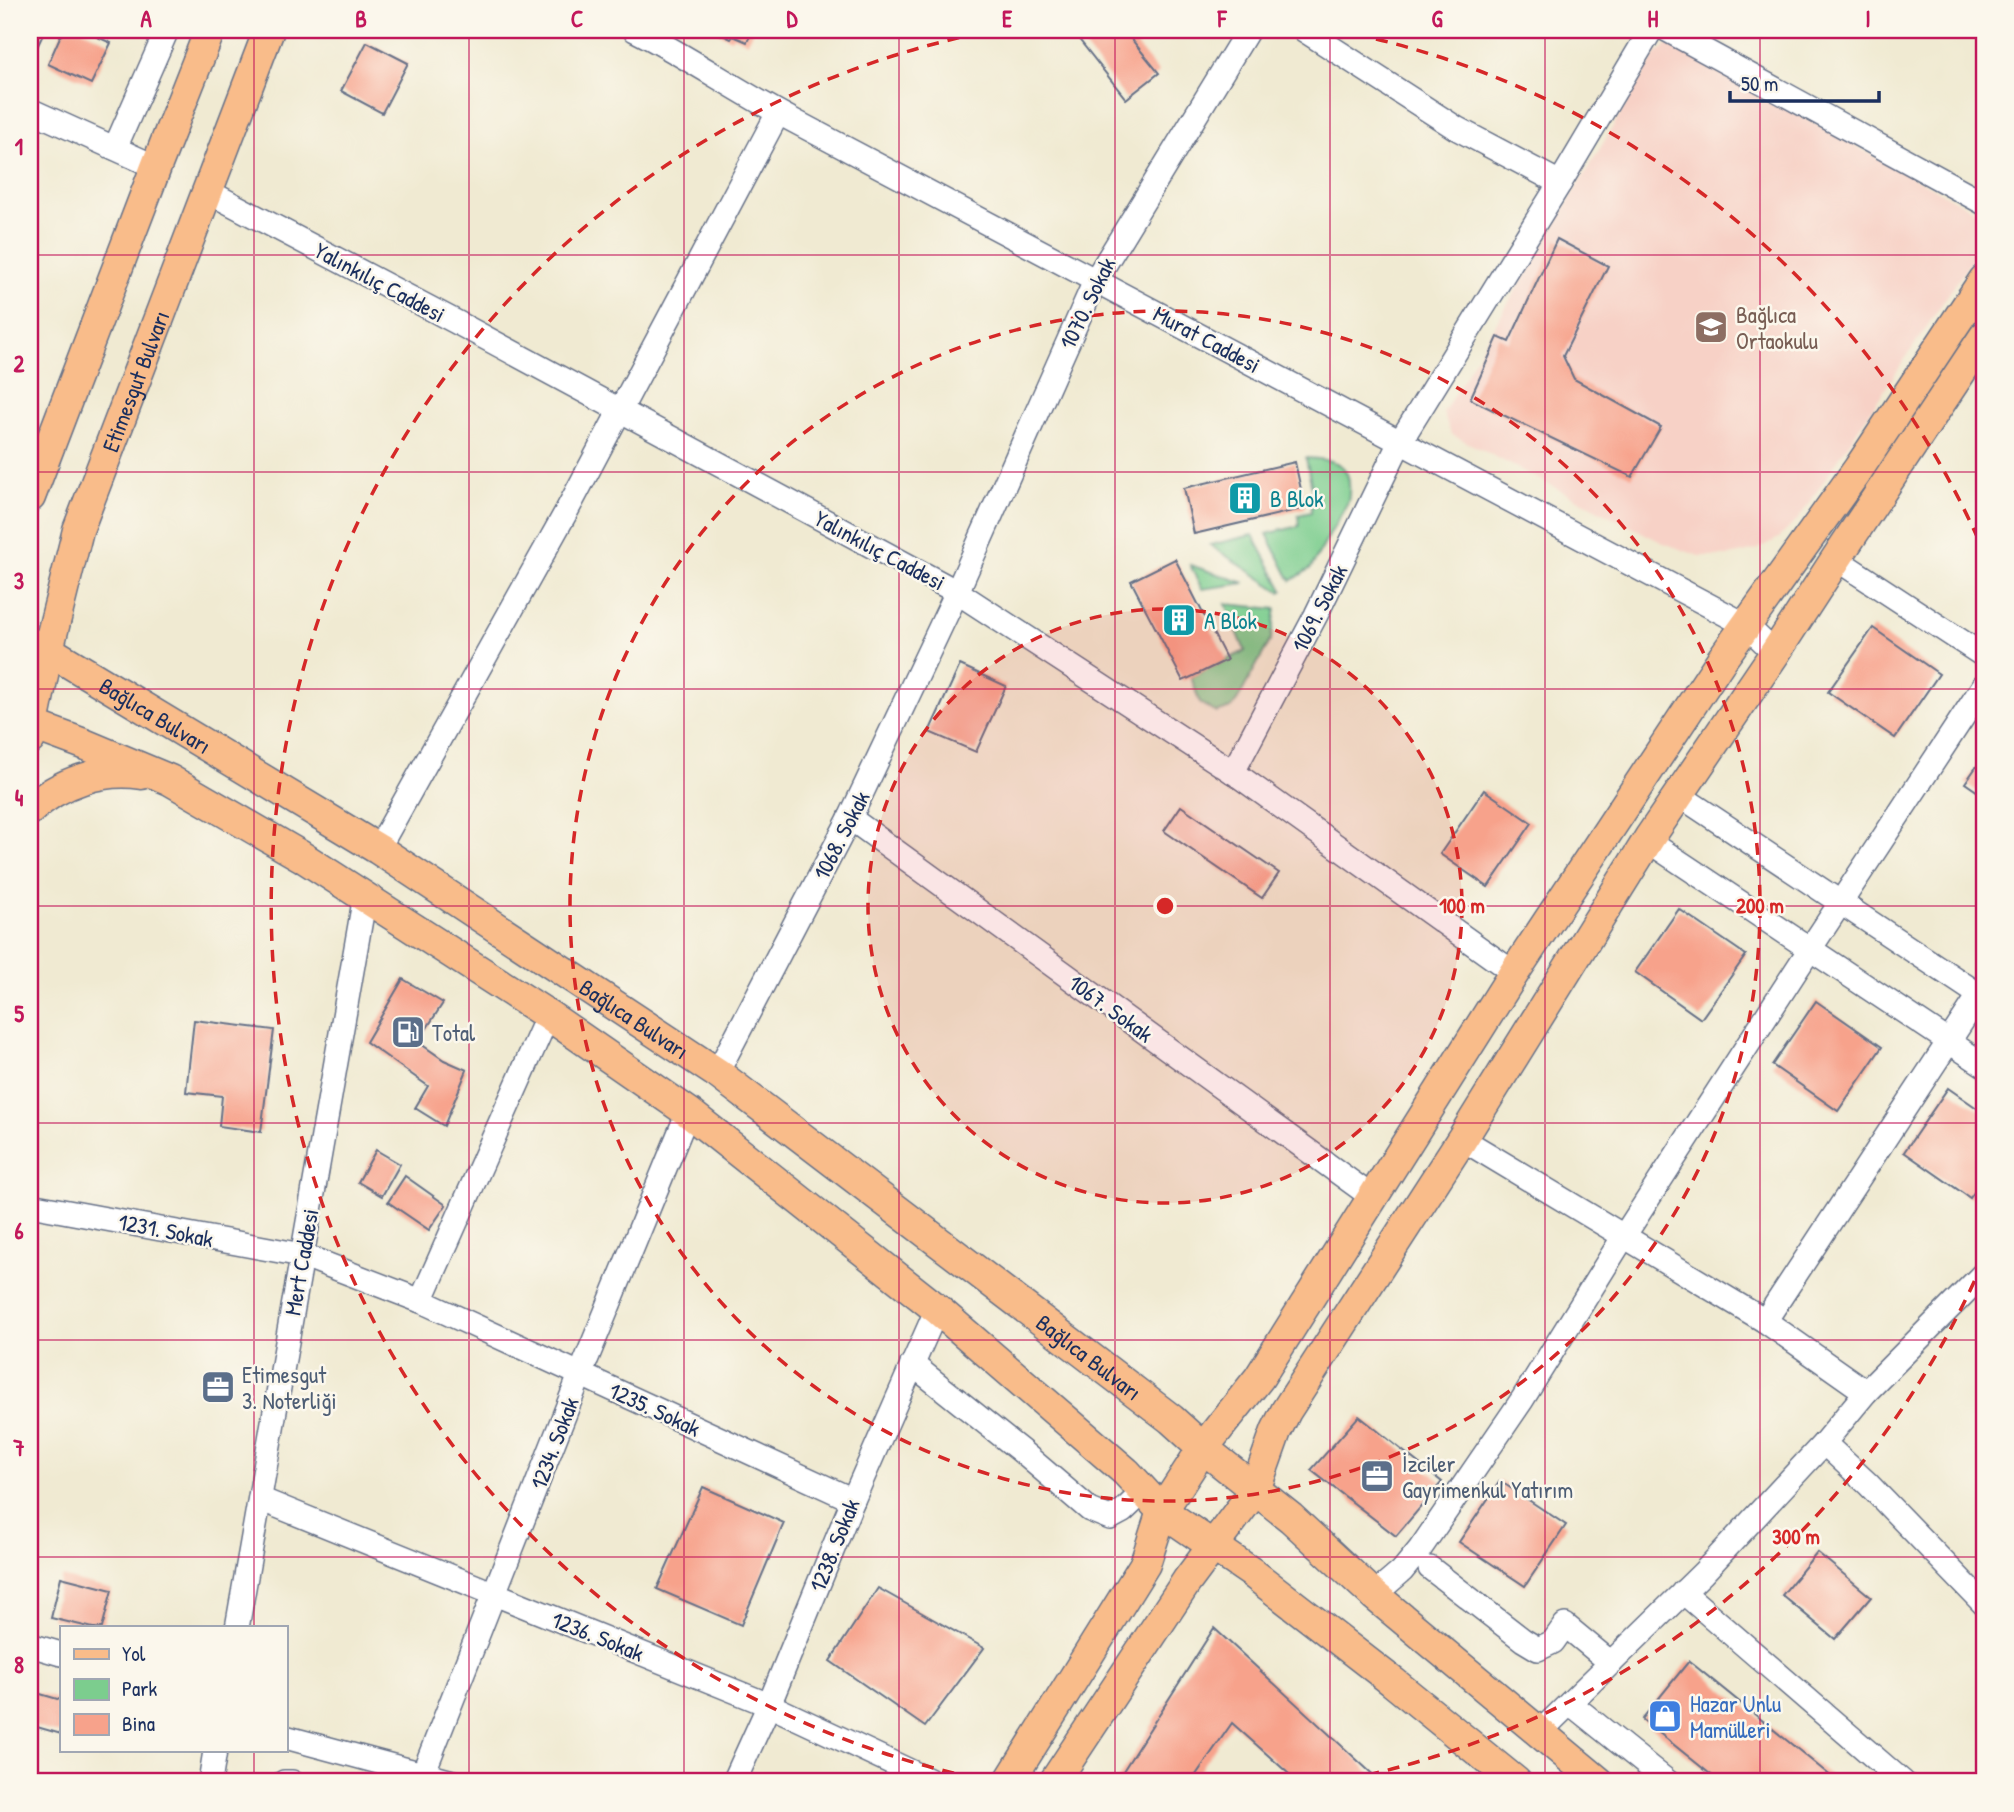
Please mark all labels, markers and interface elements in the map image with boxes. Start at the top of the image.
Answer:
text: A [140,3,152,34]
text: B [355,3,367,34]
text: C [571,3,583,34]
text: D [787,3,799,34]
text: E [1002,3,1013,34]
text: F [1217,3,1228,34]
text: G [1431,3,1443,34]
text: H [1648,3,1659,34]
text: I [1865,3,1871,34]
scale bar [1730,60,1879,104]
text: 50 m [1741,69,1778,98]
text: 1 [15,131,23,162]
street label: Yalınkılıç Caddesi [309,235,451,329]
street label: 1070. Sokak [1051,252,1123,354]
street label: Murat Caddesi [1148,298,1266,380]
place label: Bağlıca Ortaokulu [1736,299,1818,356]
street label: Etimesgut Bulvarı [94,306,176,456]
school or university icon: Bağlıca Ortaokulu [1692,308,1730,346]
text: 2 [14,348,25,379]
building icon: B Blok [1226,479,1264,517]
place label: B Blok [1270,483,1324,514]
street label: Yalınkılıç Caddesi [809,503,951,597]
street label: 1069. Sokak [1284,558,1354,657]
text: 3 [14,565,24,596]
building icon: A Blok [1160,601,1198,639]
place label: A Blok [1204,605,1258,636]
street label: Bağlıca Bulvarı [94,669,217,760]
text: 4 [15,782,24,813]
street label: 1068. Sokak [805,785,877,885]
text: 100 m [1439,891,1485,920]
text: 200 m [1736,891,1784,920]
centre of rings [1153,894,1177,918]
street label: 1067. Sokak [1063,967,1160,1049]
street label: Bağlıca Bulvarı [574,971,695,1066]
text: 5 [14,998,24,1029]
fuel station icon: Total [389,1013,427,1051]
place label: Total [432,1017,476,1048]
street label: 1231. Sokak [116,1206,216,1254]
street label: Mert Caddesi [276,1206,326,1318]
text: 6 [14,1215,24,1246]
street label: Bağlıca Bulvarı [1030,1307,1148,1407]
place label: Etimesgut 3. Noterliği [242,1359,337,1416]
office icon: Etimesgut 3. Noterliği [199,1368,237,1406]
street label: 1235. Sokak [604,1374,706,1444]
street label: 1234. Sokak [522,1392,586,1493]
text: 7 [12,1432,25,1463]
place label: İzciler Gayrimenkul Yatırım [1402,1448,1573,1505]
office icon: İzciler Gayrimenkul Yatırım [1358,1457,1396,1495]
street label: 1238. Sokak [801,1494,867,1596]
text: 300 m [1772,1522,1820,1551]
street label: 1236. Sokak [547,1604,649,1669]
legend [60,1626,287,1752]
text: Yol [122,1639,146,1668]
text: 8 [14,1649,24,1680]
text: Park [122,1674,157,1703]
place label: Hazar Unlu Mamülleri [1690,1688,1781,1745]
shop icon: Hazar Unlu Mamülleri [1646,1697,1684,1735]
text: Bina [122,1709,155,1738]

